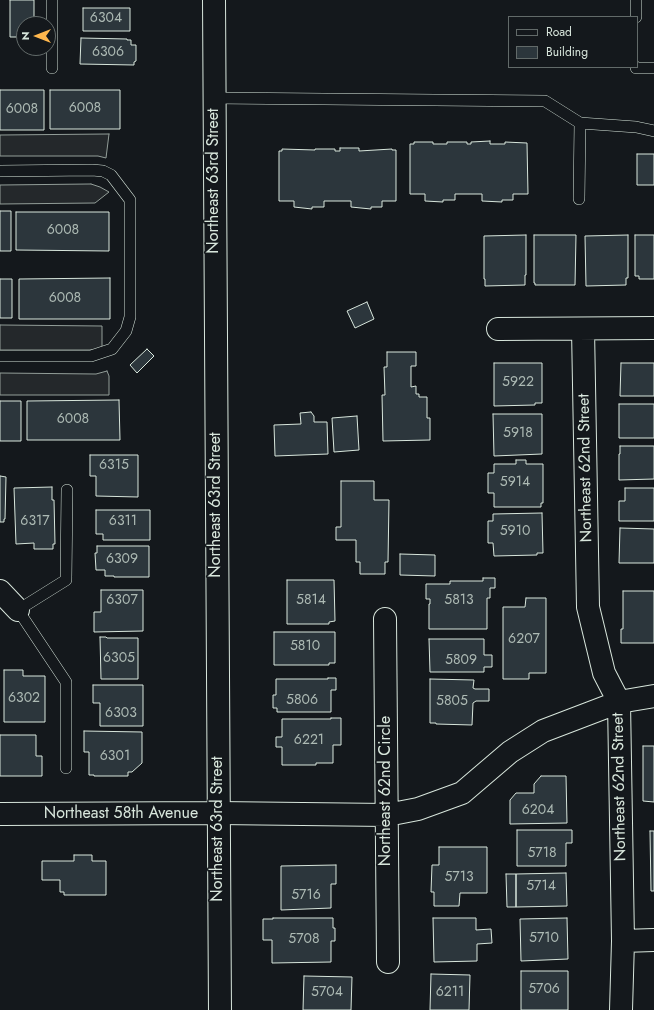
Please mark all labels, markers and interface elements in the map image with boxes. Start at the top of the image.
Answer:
house number: 6304 [90,11,122,27]
north arrow [16,16,56,56]
legend [508,16,638,68]
text: Road [546,23,572,41]
text: N [17,32,33,40]
text: Building [546,43,588,61]
house number: 6306 [92,45,124,61]
house number: 6008 [69,101,101,117]
house number: 6008 [6,102,38,118]
street label: Northeast 63rd Street [204,108,224,254]
house number: 6008 [47,223,79,239]
house number: 6008 [49,291,81,307]
house number: 5922 [502,375,534,391]
street label: Northeast 62nd Street [575,393,597,543]
house number: 6008 [57,412,89,428]
house number: 5918 [503,426,533,442]
street label: Northeast 63rd Street [206,432,226,578]
house number: 6315 [99,458,129,474]
house number: 5914 [500,475,530,491]
house number: 6317 [20,514,50,530]
house number: 6311 [109,514,137,530]
house number: 5910 [500,524,530,540]
house number: 6309 [106,552,138,568]
house number: 6307 [106,593,138,609]
house number: 5814 [296,593,326,609]
house number: 5813 [444,593,474,609]
house number: 6207 [508,632,540,648]
house number: 5810 [290,639,320,655]
house number: 6305 [103,651,135,667]
house number: 5809 [445,653,477,669]
house number: 6302 [8,691,40,707]
house number: 5806 [286,693,318,709]
house number: 5805 [436,694,468,710]
house number: 6303 [105,706,137,722]
street label: Northeast 62nd Street [609,712,631,862]
street label: Northeast 62nd Circle [376,716,396,866]
house number: 6221 [294,733,324,749]
house number: 6301 [100,749,130,765]
street label: Northeast 63rd Street [208,756,228,902]
house number: 6204 [522,803,554,819]
street label: Northeast 58th Avenue [44,804,198,824]
house number: 5718 [527,846,557,862]
house number: 5713 [444,870,474,886]
house number: 5714 [526,879,556,895]
house number: 5716 [291,888,321,904]
house number: 5710 [529,931,559,947]
house number: 5708 [288,932,320,948]
house number: 5706 [528,982,560,998]
house number: 5704 [311,985,343,1001]
house number: 6211 [436,985,464,1001]

